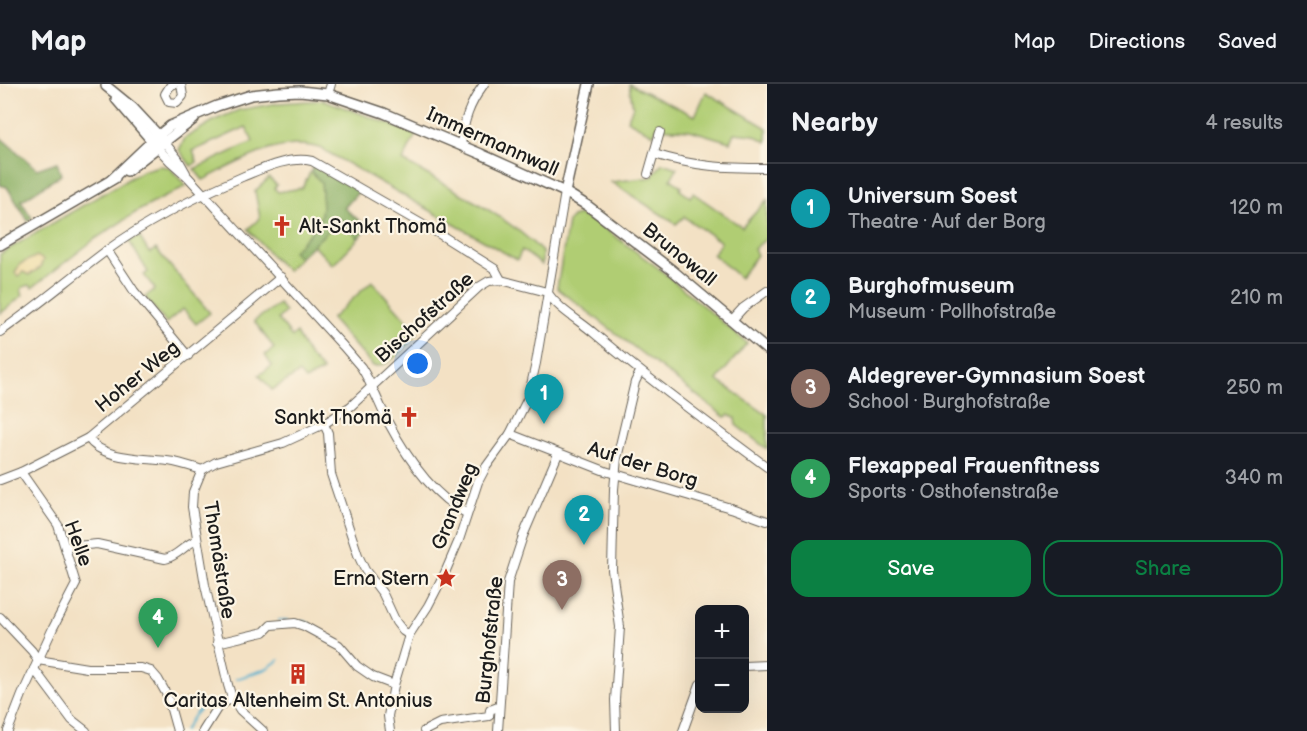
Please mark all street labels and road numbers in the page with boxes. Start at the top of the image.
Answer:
street label: Immermannwall [423,102,562,182]
street label: Brunowall [638,218,721,292]
street label: Bischofstraße [371,267,479,368]
street label: Hoher Weg [91,336,185,418]
street label: Auf der Borg [585,437,701,493]
street label: Grandweg [427,459,483,553]
street label: Thomästraße [198,500,240,621]
street label: Helle [59,517,97,570]
street label: Burghofstraße [471,575,509,705]

